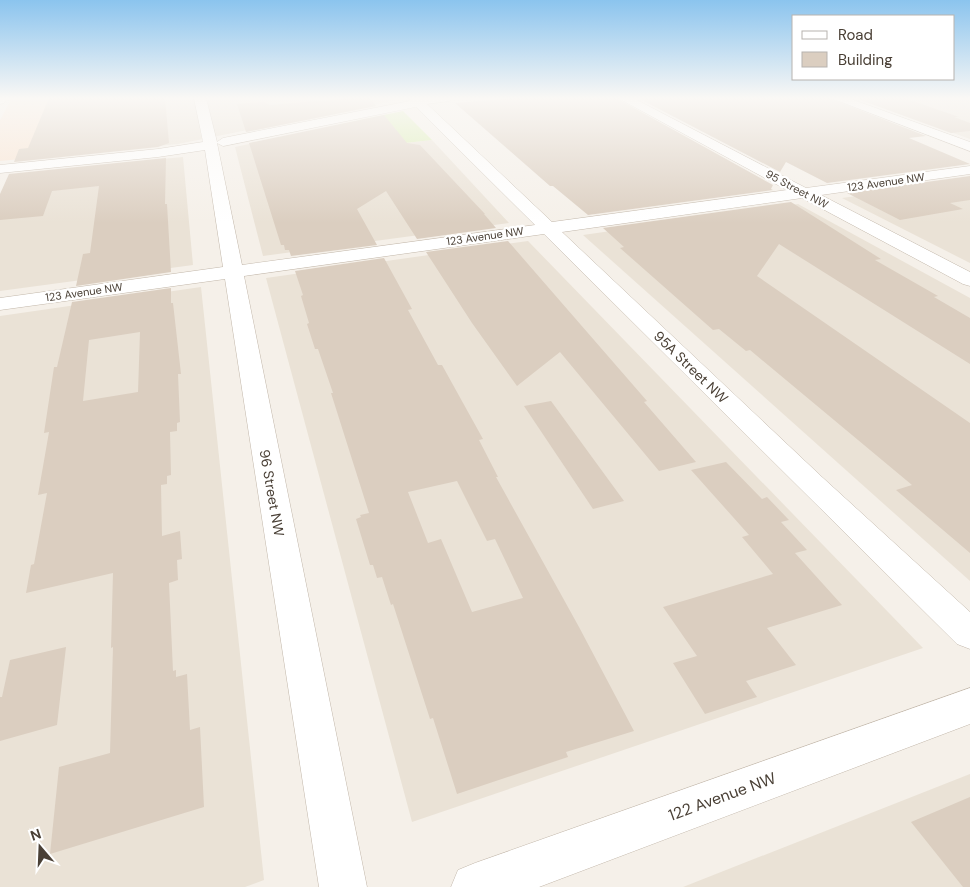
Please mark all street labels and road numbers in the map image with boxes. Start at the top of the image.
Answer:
street label: 95 Street NW [763,167,831,212]
street label: 123 Avenue NW [847,170,926,194]
street label: 123 Avenue NW [446,224,525,248]
street label: 123 Avenue NW [45,280,124,304]
street label: 95A Street NW [650,327,732,407]
street label: 96 Street NW [256,448,289,538]
street label: 122 Avenue NW [666,767,779,826]

